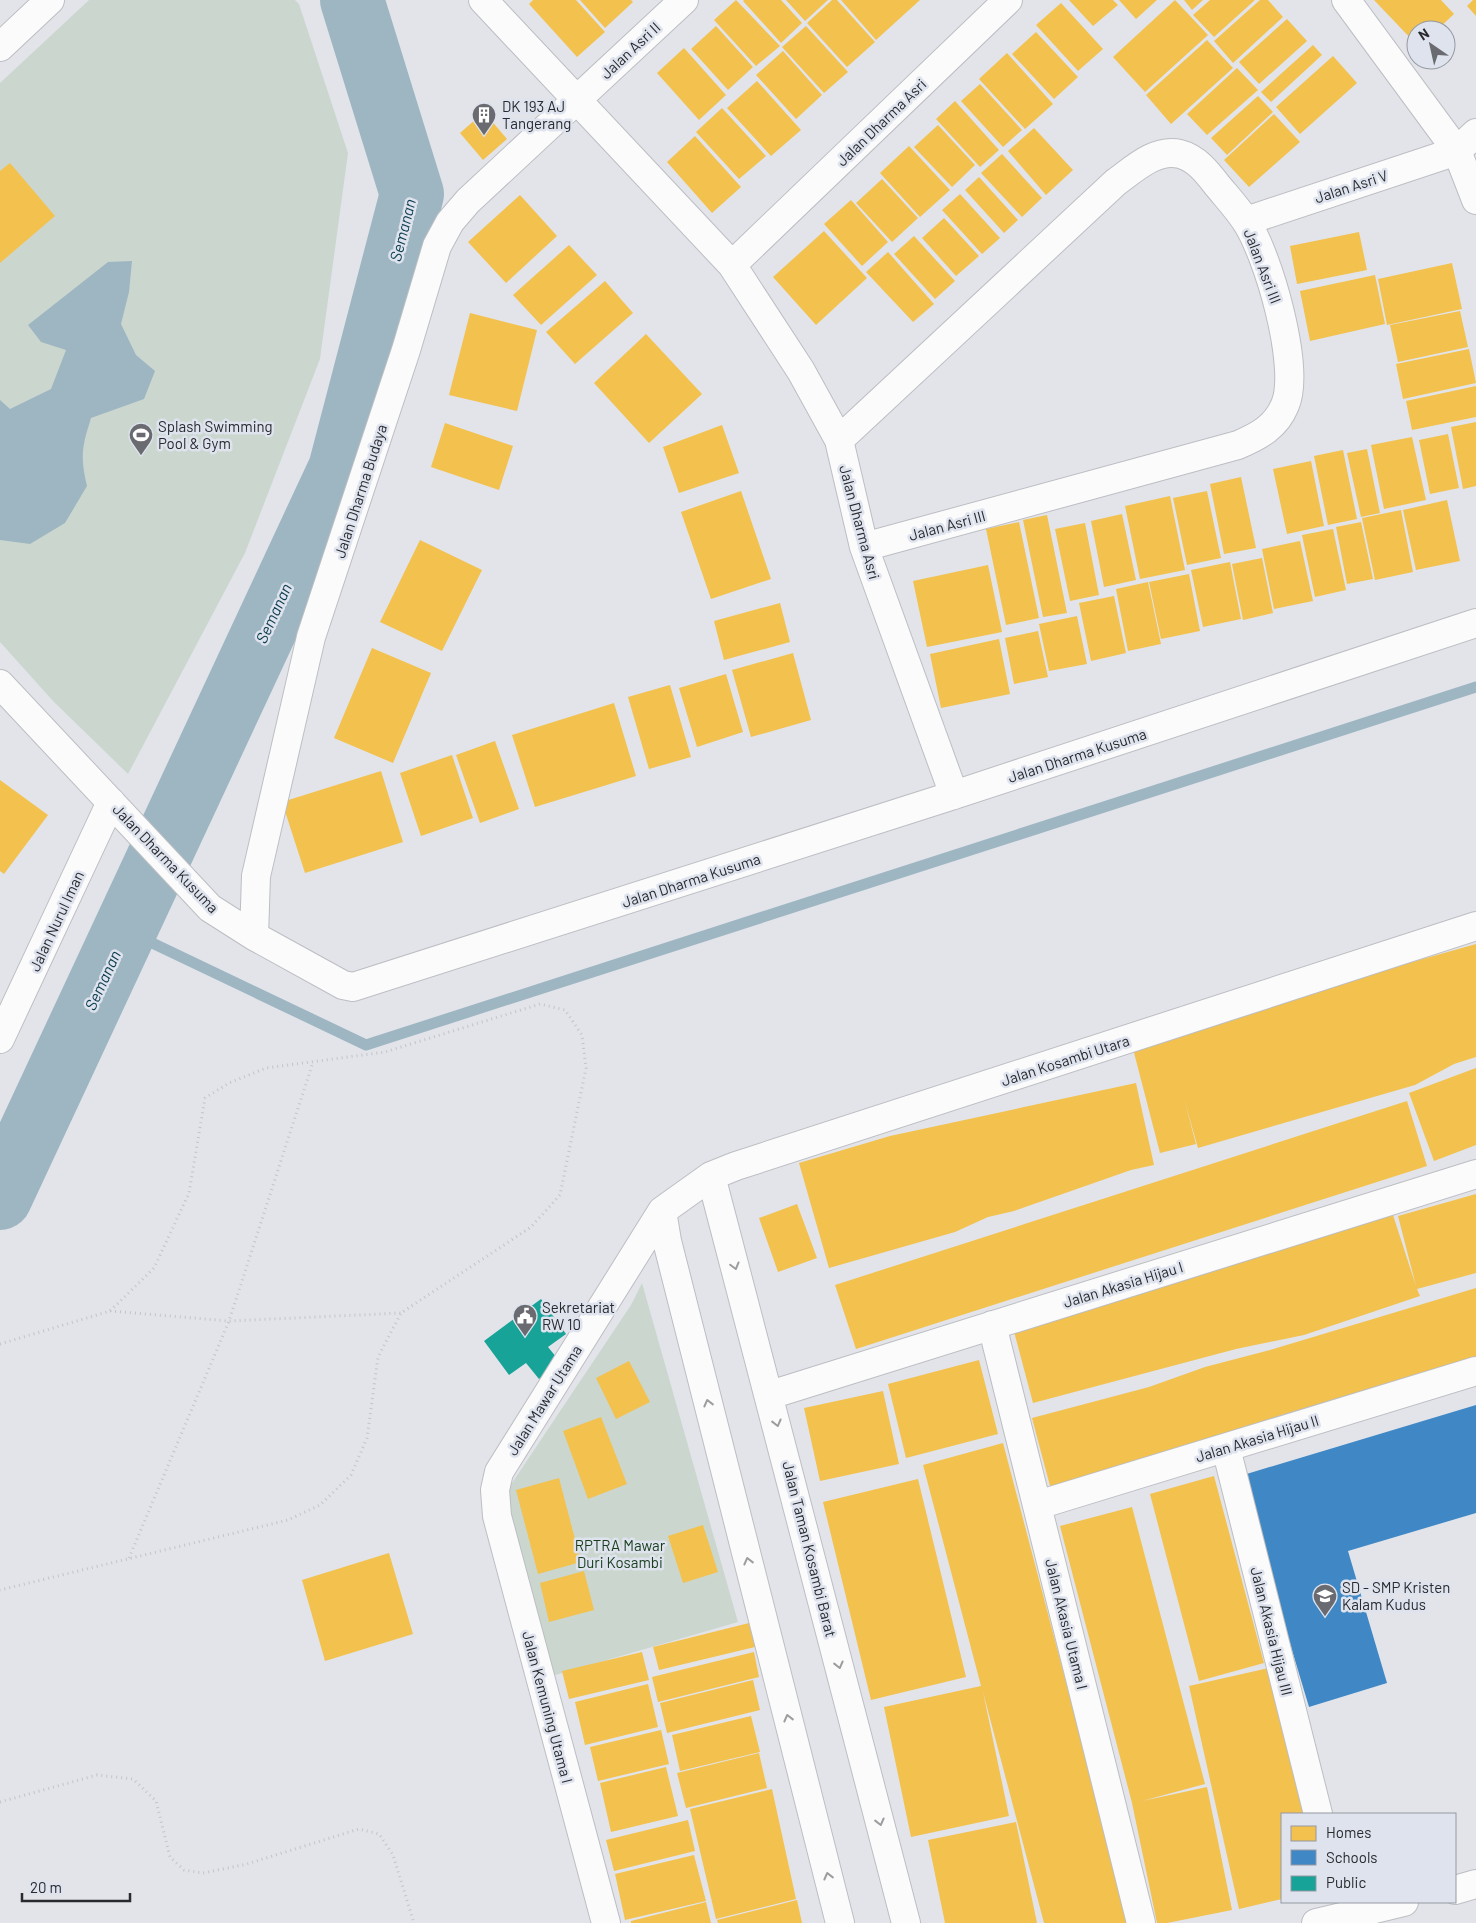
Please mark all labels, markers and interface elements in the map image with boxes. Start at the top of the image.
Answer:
street label: Jalan Asri II [596,18,664,82]
north arrow [1406,20,1456,70]
text: N [1415,24,1432,43]
street label: Jalan Dharma Asri [832,75,930,169]
place label: DK 193 AJ Tangerang [502,97,571,132]
building icon: DK 193 AJ Tangerang [471,102,497,136]
street label: Jalan Asri V [1312,166,1390,206]
water label: Semanan [385,197,419,263]
street label: Jalan Asri III [1240,226,1286,306]
place label: Splash Swimming Pool & Gym [158,417,273,452]
sports icon: Splash Swimming Pool & Gym [128,422,154,456]
street label: Jalan Dharma Budaya [330,422,390,560]
street label: Jalan Dharma Asri [836,463,884,581]
street label: Jalan Asri III [907,506,987,544]
water label: Semanan [251,580,295,646]
street label: Jalan Dharma Kusuma [1005,724,1149,786]
street label: Jalan Dharma Kusuma [109,800,223,916]
street label: Jalan Dharma Kusuma [619,849,763,911]
street label: Jalan Nurul Iman [25,868,87,974]
water label: Semanan [80,947,124,1013]
street label: Jalan Kosambi Utara [999,1031,1131,1089]
street label: Jalan Akasia Hijau I [1061,1257,1185,1311]
one-way arrow [730,1261,740,1269]
place label: Sekretariat RW 10 [542,1298,615,1333]
public building icon: Sekretariat RW 10 [512,1303,538,1337]
street label: Jalan Mawar Utama [503,1342,585,1458]
one-way arrow [703,1399,714,1408]
street label: Jalan Akasia Hijau II [1193,1411,1321,1465]
one-way arrow [771,1418,782,1427]
street label: Jalan Taman Kosambi Barat [779,1459,841,1639]
park label: RPTRA Mawar Duri Kosambi [575,1536,666,1571]
one-way arrow [743,1556,754,1565]
street label: Jalan Akasia Utama I [1042,1557,1092,1691]
street label: Jalan Akasia Hijau III [1247,1565,1297,1697]
place label: SD - SMP Kristen Kalam Kudus [1342,1578,1450,1613]
school or university icon: SD - SMP Kristen Kalam Kudus [1312,1583,1338,1617]
street label: Jalan Kemuning Utama I [519,1629,577,1785]
one-way arrow [834,1660,844,1668]
one-way arrow [783,1714,794,1723]
legend [1281,1813,1456,1903]
one-way arrow [874,1818,885,1827]
text: Homes [1326,1823,1371,1841]
text: Schools [1326,1848,1378,1866]
scale bar [22,1870,130,1902]
one-way arrow [823,1871,834,1880]
text: Public [1326,1873,1366,1891]
text: 20 m [30,1878,62,1896]

